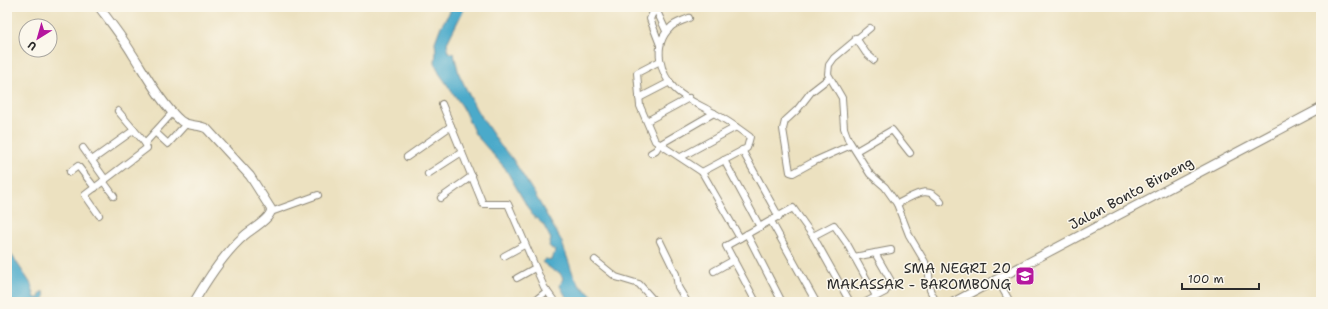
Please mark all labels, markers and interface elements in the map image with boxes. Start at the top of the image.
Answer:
north arrow [18,18,58,58]
text: U [25,37,40,54]
street label: Jalan Bonto Biraeng [1066,153,1196,233]
place label: SMA NEGRI 20 MAKASSAR - BAROMBONG [827,259,1011,293]
school or university icon: SMA NEGRI 20 MAKASSAR - BAROMBONG [1014,265,1036,287]
scale bar [1182,265,1259,291]
text: 100 m [1188,271,1224,287]

